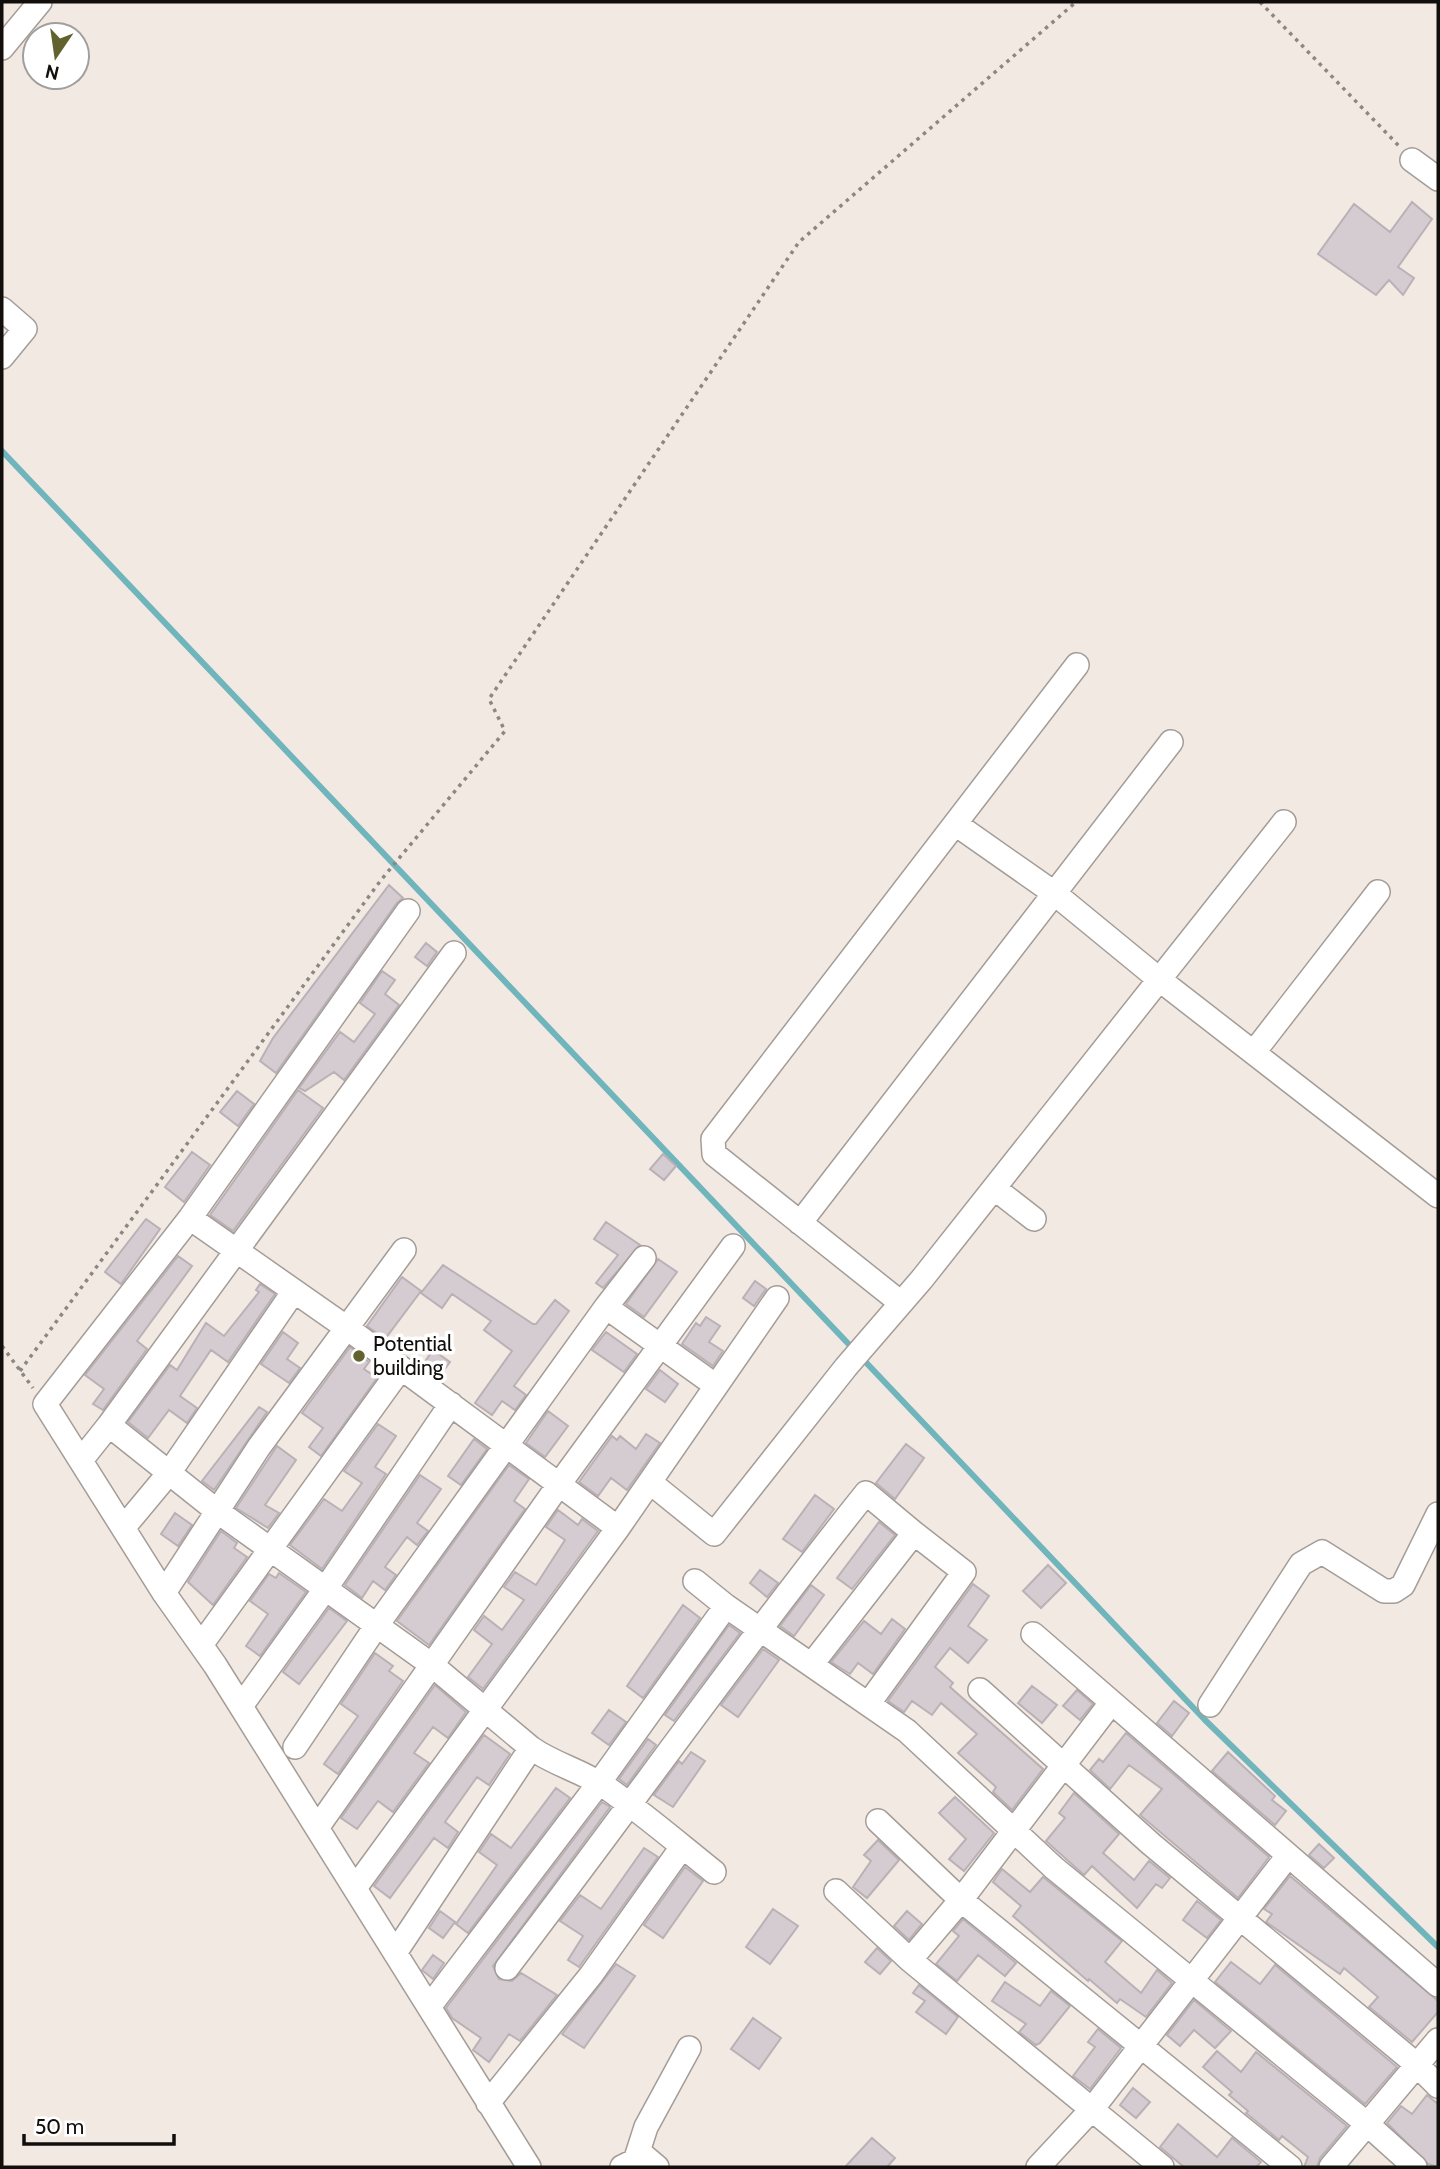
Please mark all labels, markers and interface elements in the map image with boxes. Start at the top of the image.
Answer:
north arrow [21,21,91,91]
text: N [43,59,61,85]
place label: Potential building [373,1331,452,1380]
marker: Potential building [351,1348,367,1364]
scale bar [24,2102,175,2146]
text: 50 m [35,2114,84,2139]

